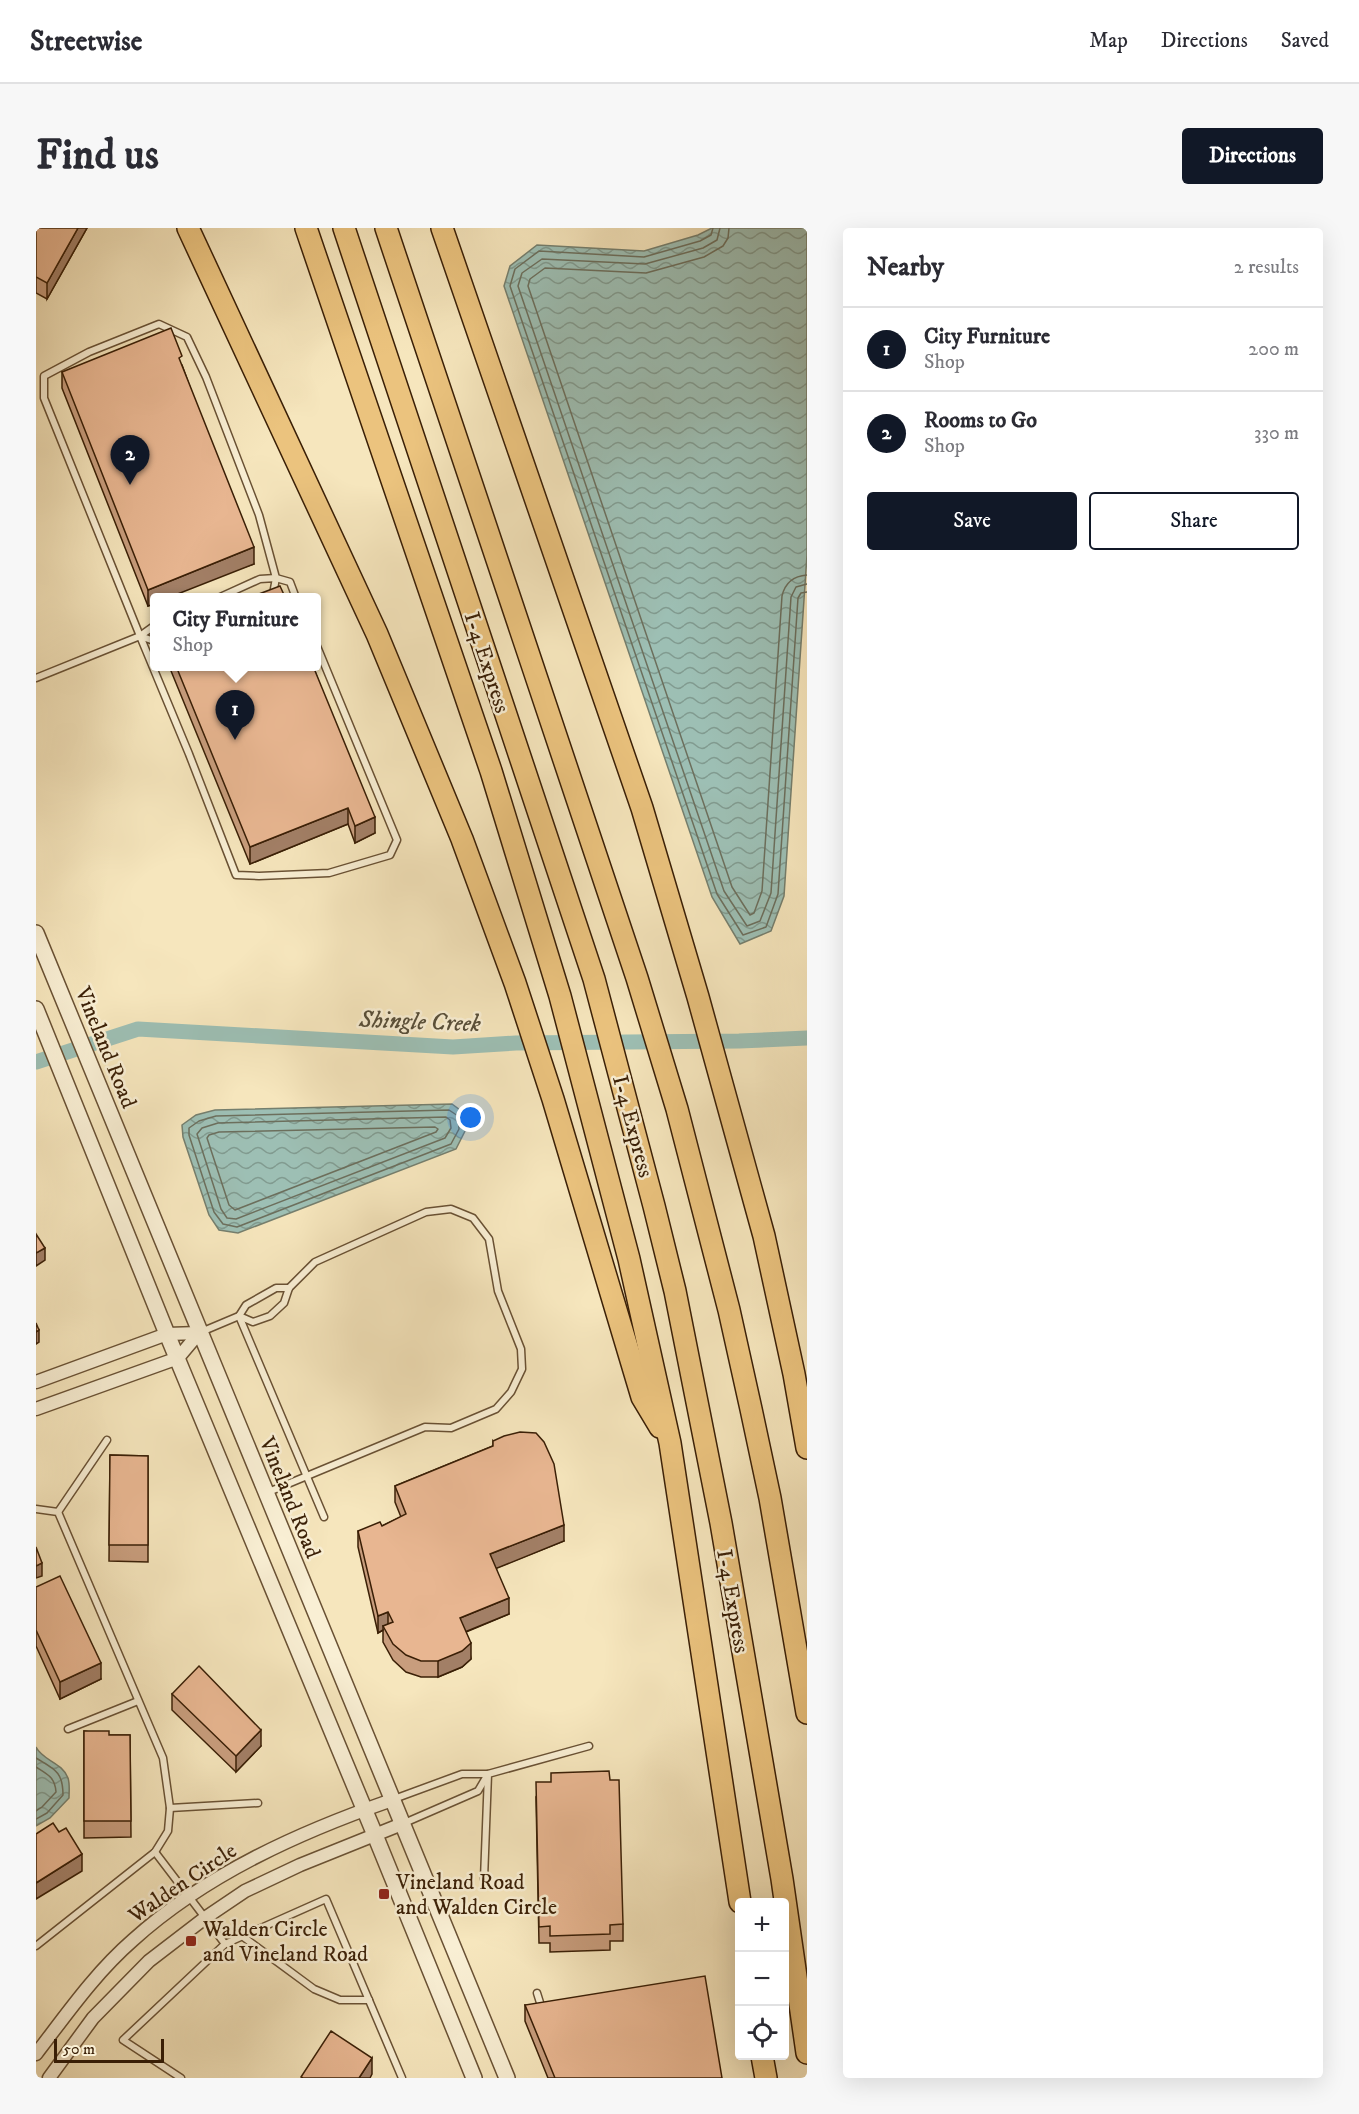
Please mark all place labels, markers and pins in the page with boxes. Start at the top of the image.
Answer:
pin: 2 [110,436,149,485]
pin: 1 [216,690,254,740]
place label: Vineland Road and Walden Circle [395,1869,557,1921]
marker: Vineland Road and Walden Circle [377,1887,391,1901]
place label: Walden Circle and Vineland Road [202,1916,368,1968]
marker: Walden Circle and Vineland Road [184,1934,198,1948]

